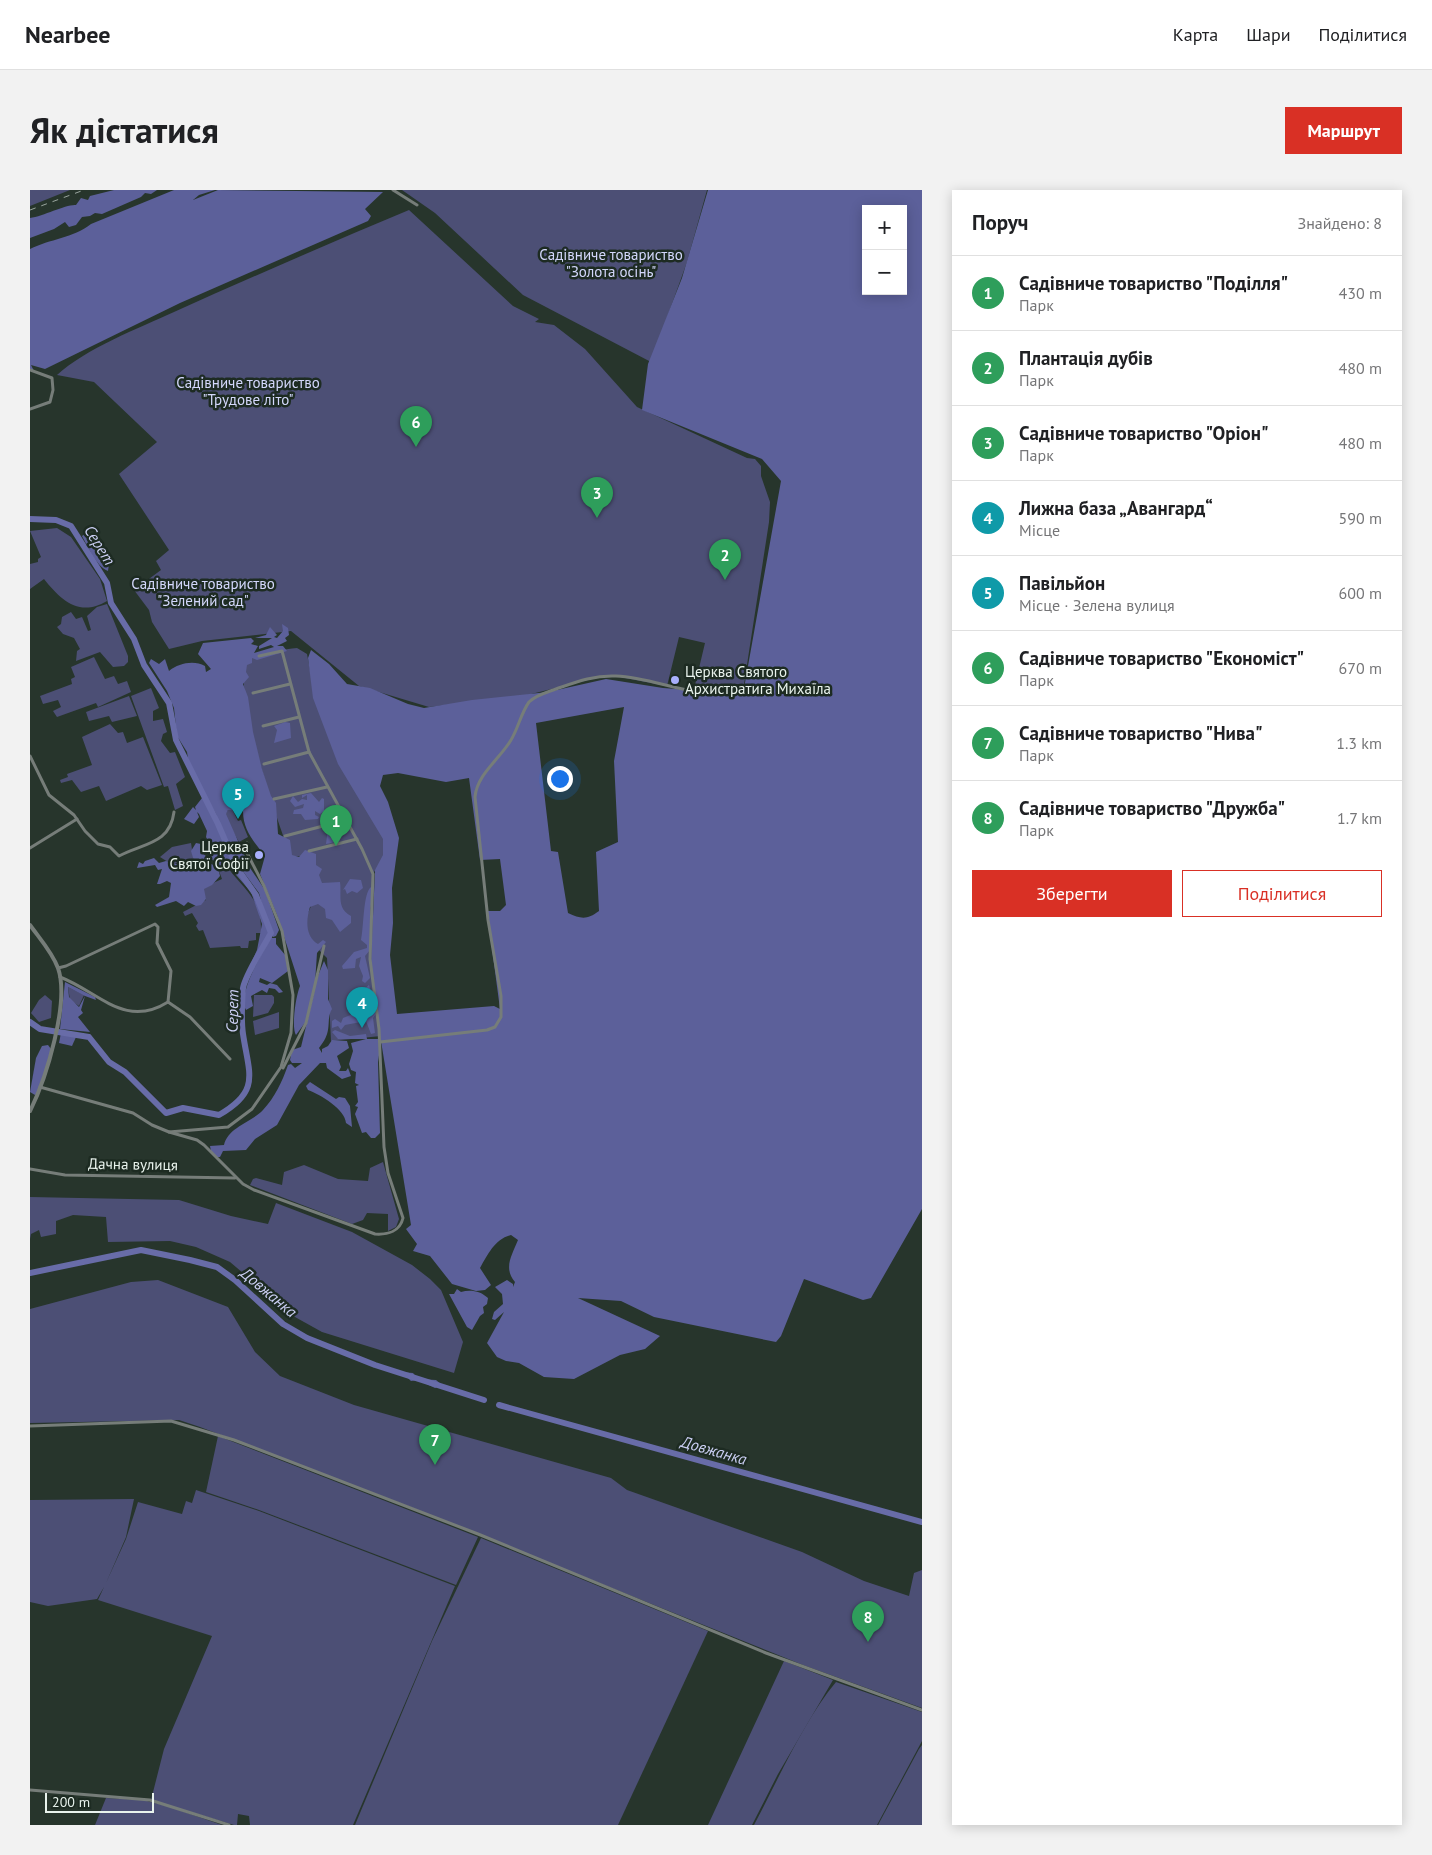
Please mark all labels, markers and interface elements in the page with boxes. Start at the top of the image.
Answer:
text: Nearbee [25,19,110,50]
text: Карта [1173,23,1218,46]
text: Шари [1246,23,1290,46]
text: Поділитися [1318,23,1407,46]
text: Як дістатися [30,107,219,153]
button: Маршрут [1285,107,1402,154]
map controls [862,205,907,295]
button: + [862,205,907,250]
text: Поруч [972,209,1028,236]
text: Знайдено: 8 [1298,213,1382,233]
park label: Садівниче товариство "Золота осінь" [539,245,683,281]
button: − [862,250,907,295]
text: Садівниче товариство "Поділля" [1019,271,1288,295]
text: 1 [983,283,993,303]
text: 430 m [1339,283,1382,303]
text: Парк [1019,295,1054,315]
text: Плантація дубів [1019,346,1153,370]
text: 2 [983,358,993,378]
text: 480 m [1339,358,1382,378]
text: Парк [1019,370,1054,390]
park label: Садівниче товариство "Трудове літо" [176,373,320,409]
pin: 6 [400,406,432,447]
text: Садівниче товариство "Оріон" [1019,421,1269,445]
text: 3 [983,433,993,453]
text: 480 m [1339,433,1382,453]
text: Парк [1019,445,1054,465]
pin: 3 [581,477,613,518]
text: Лижна база „Авангард“ [1019,496,1213,520]
text: 4 [983,508,993,528]
text: 590 m [1339,508,1382,528]
text: Місце [1019,520,1060,540]
water label: Серет [80,521,120,569]
pin: 2 [709,539,741,580]
text: Павільйон [1019,571,1105,595]
park label: Садівниче товариство "Зелений сад" [131,574,275,610]
text: 5 [983,583,993,603]
text: 600 m [1339,583,1382,603]
text: Місце · Зелена вулиця [1019,595,1175,615]
text: Садівниче товариство "Економіст" [1019,646,1304,670]
text: 6 [983,658,993,678]
text: 670 m [1339,658,1382,678]
place label: Церква Святого Архистратига Михаїла [685,662,831,698]
text: Парк [1019,670,1054,690]
marker: Церква Святого Архистратига Михаїла [669,674,681,686]
text: Садівниче товариство "Нива" [1019,721,1263,745]
text: 7 [983,733,993,753]
text: 1.3 km [1336,733,1382,753]
text: Парк [1019,745,1054,765]
your location [547,766,573,792]
pin: 5 [222,778,254,819]
text: Садівниче товариство "Дружба" [1019,796,1285,820]
pin: 1 [320,805,352,846]
text: 8 [983,808,993,828]
text: 1.7 km [1337,808,1382,828]
text: Парк [1019,820,1054,840]
place label: Церква Святої Софії [169,837,249,873]
marker: Церква Святої Софії [253,849,265,861]
button: Зберегти [972,870,1172,917]
button: Поділитися [1182,870,1382,917]
pin: 4 [346,987,378,1028]
water label: Серет [222,989,242,1033]
street label: Дачна вулиця [88,1154,178,1174]
water label: Довжанка [235,1261,301,1321]
pin: 7 [419,1424,451,1465]
water label: Довжанка [677,1431,749,1469]
pin: 8 [852,1601,884,1642]
scale bar [45,1790,154,1813]
text: 200 m [52,1793,90,1811]

